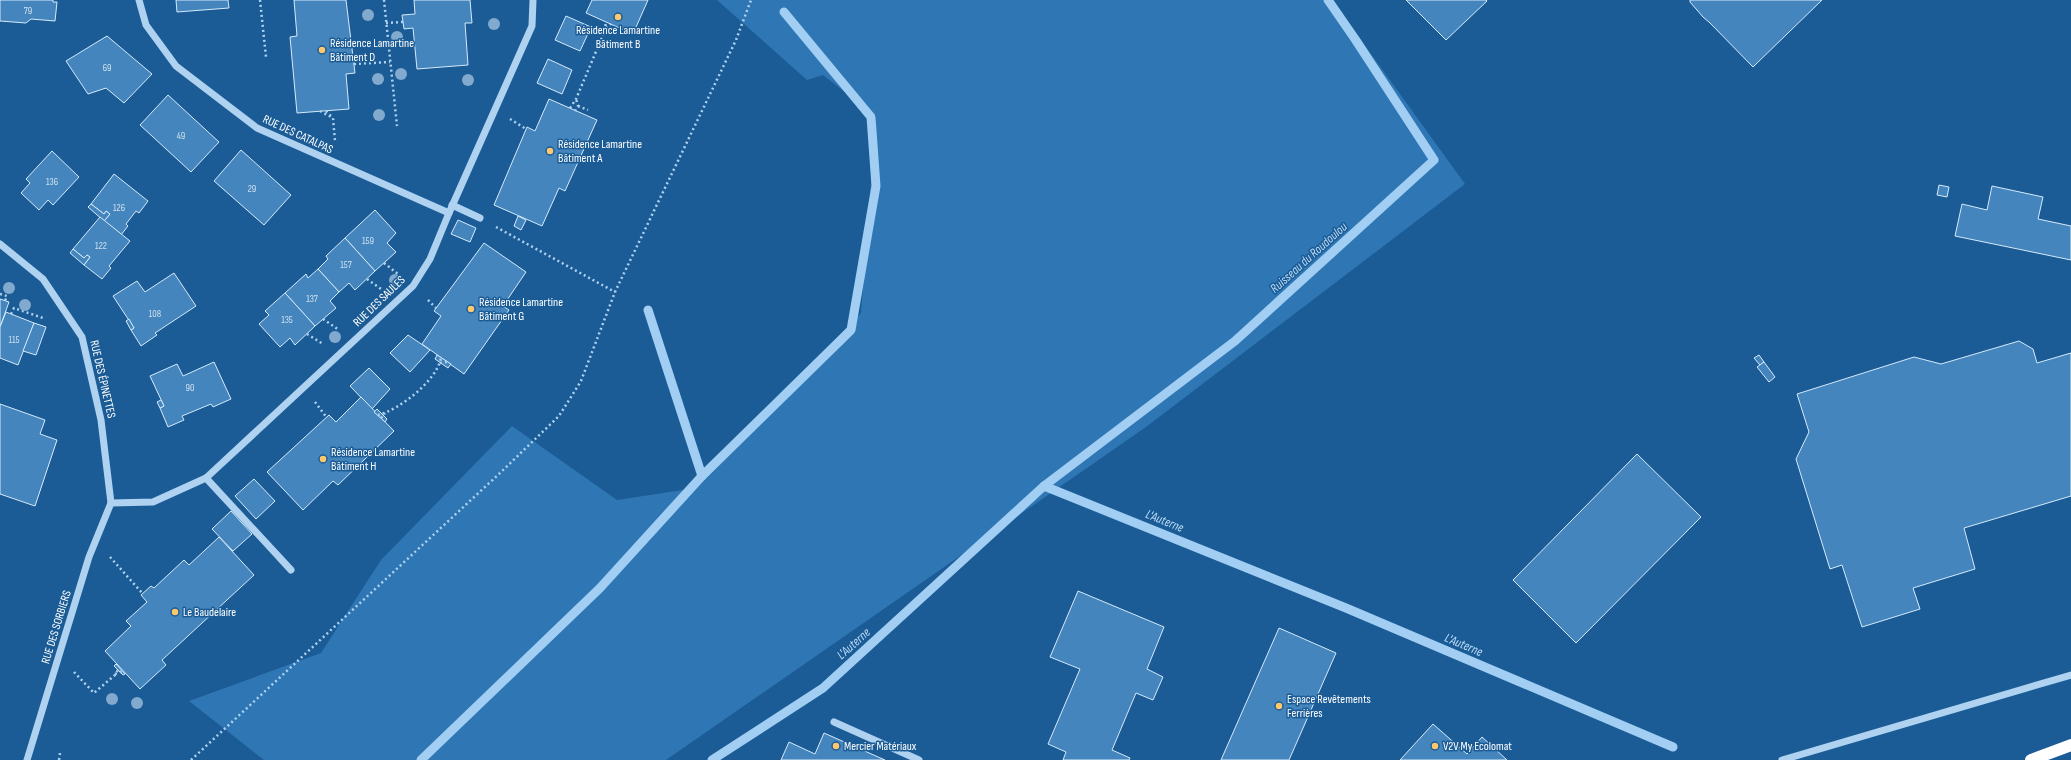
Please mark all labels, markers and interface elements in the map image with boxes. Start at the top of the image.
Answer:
house number: 79 [24,5,32,17]
marker: Résidence Lamartine Bâtiment B [613,12,623,22]
place label: Résidence Lamartine Bâtiment B [576,23,660,52]
place label: Résidence Lamartine Bâtiment D [330,36,414,65]
marker: Résidence Lamartine Bâtiment D [317,45,327,55]
house number: 69 [103,62,111,74]
street label: RUE DES CATALPAS [260,112,335,157]
house number: 49 [177,130,185,142]
place label: Résidence Lamartine Bâtiment A [558,137,642,166]
marker: Résidence Lamartine Bâtiment A [545,146,555,156]
house number: 136 [46,176,58,188]
house number: 29 [248,183,256,195]
house number: 126 [113,202,125,214]
water label: Ruisseau du Roudoulou [1267,218,1351,297]
house number: 159 [362,235,374,247]
house number: 122 [95,240,107,252]
house number: 157 [340,259,352,271]
street label: RUE DES SAULES [350,273,409,330]
house number: 137 [306,293,318,305]
place label: Résidence Lamartine Bâtiment G [479,295,563,324]
marker: Résidence Lamartine Bâtiment G [466,304,476,314]
house number: 108 [149,308,161,320]
house number: 135 [281,314,293,326]
house number: 115 [8,334,20,346]
street label: RUE DES ÉPINETTES [86,339,119,420]
house number: 90 [186,382,194,394]
place label: Résidence Lamartine Bâtiment H [331,445,415,474]
marker: Résidence Lamartine Bâtiment H [318,454,328,464]
water label: L'Auterne [1143,506,1186,536]
street label: RUE DES SORBIERS [38,589,75,666]
place label: Le Baudelaire [183,605,236,620]
marker: Le Baudelaire [170,607,180,617]
water label: L'Auterne [834,624,874,663]
water label: L'Auterne [1442,630,1485,660]
place label: Espace Revêtements Ferrières [1287,692,1371,721]
marker: Espace Revêtements Ferrières [1274,701,1284,711]
place label: Mercier Matériaux [844,739,917,754]
place label: V2V My Ecolomat [1443,739,1512,754]
marker: Mercier Matériaux [831,741,841,751]
marker: V2V My Ecolomat [1430,741,1440,751]

